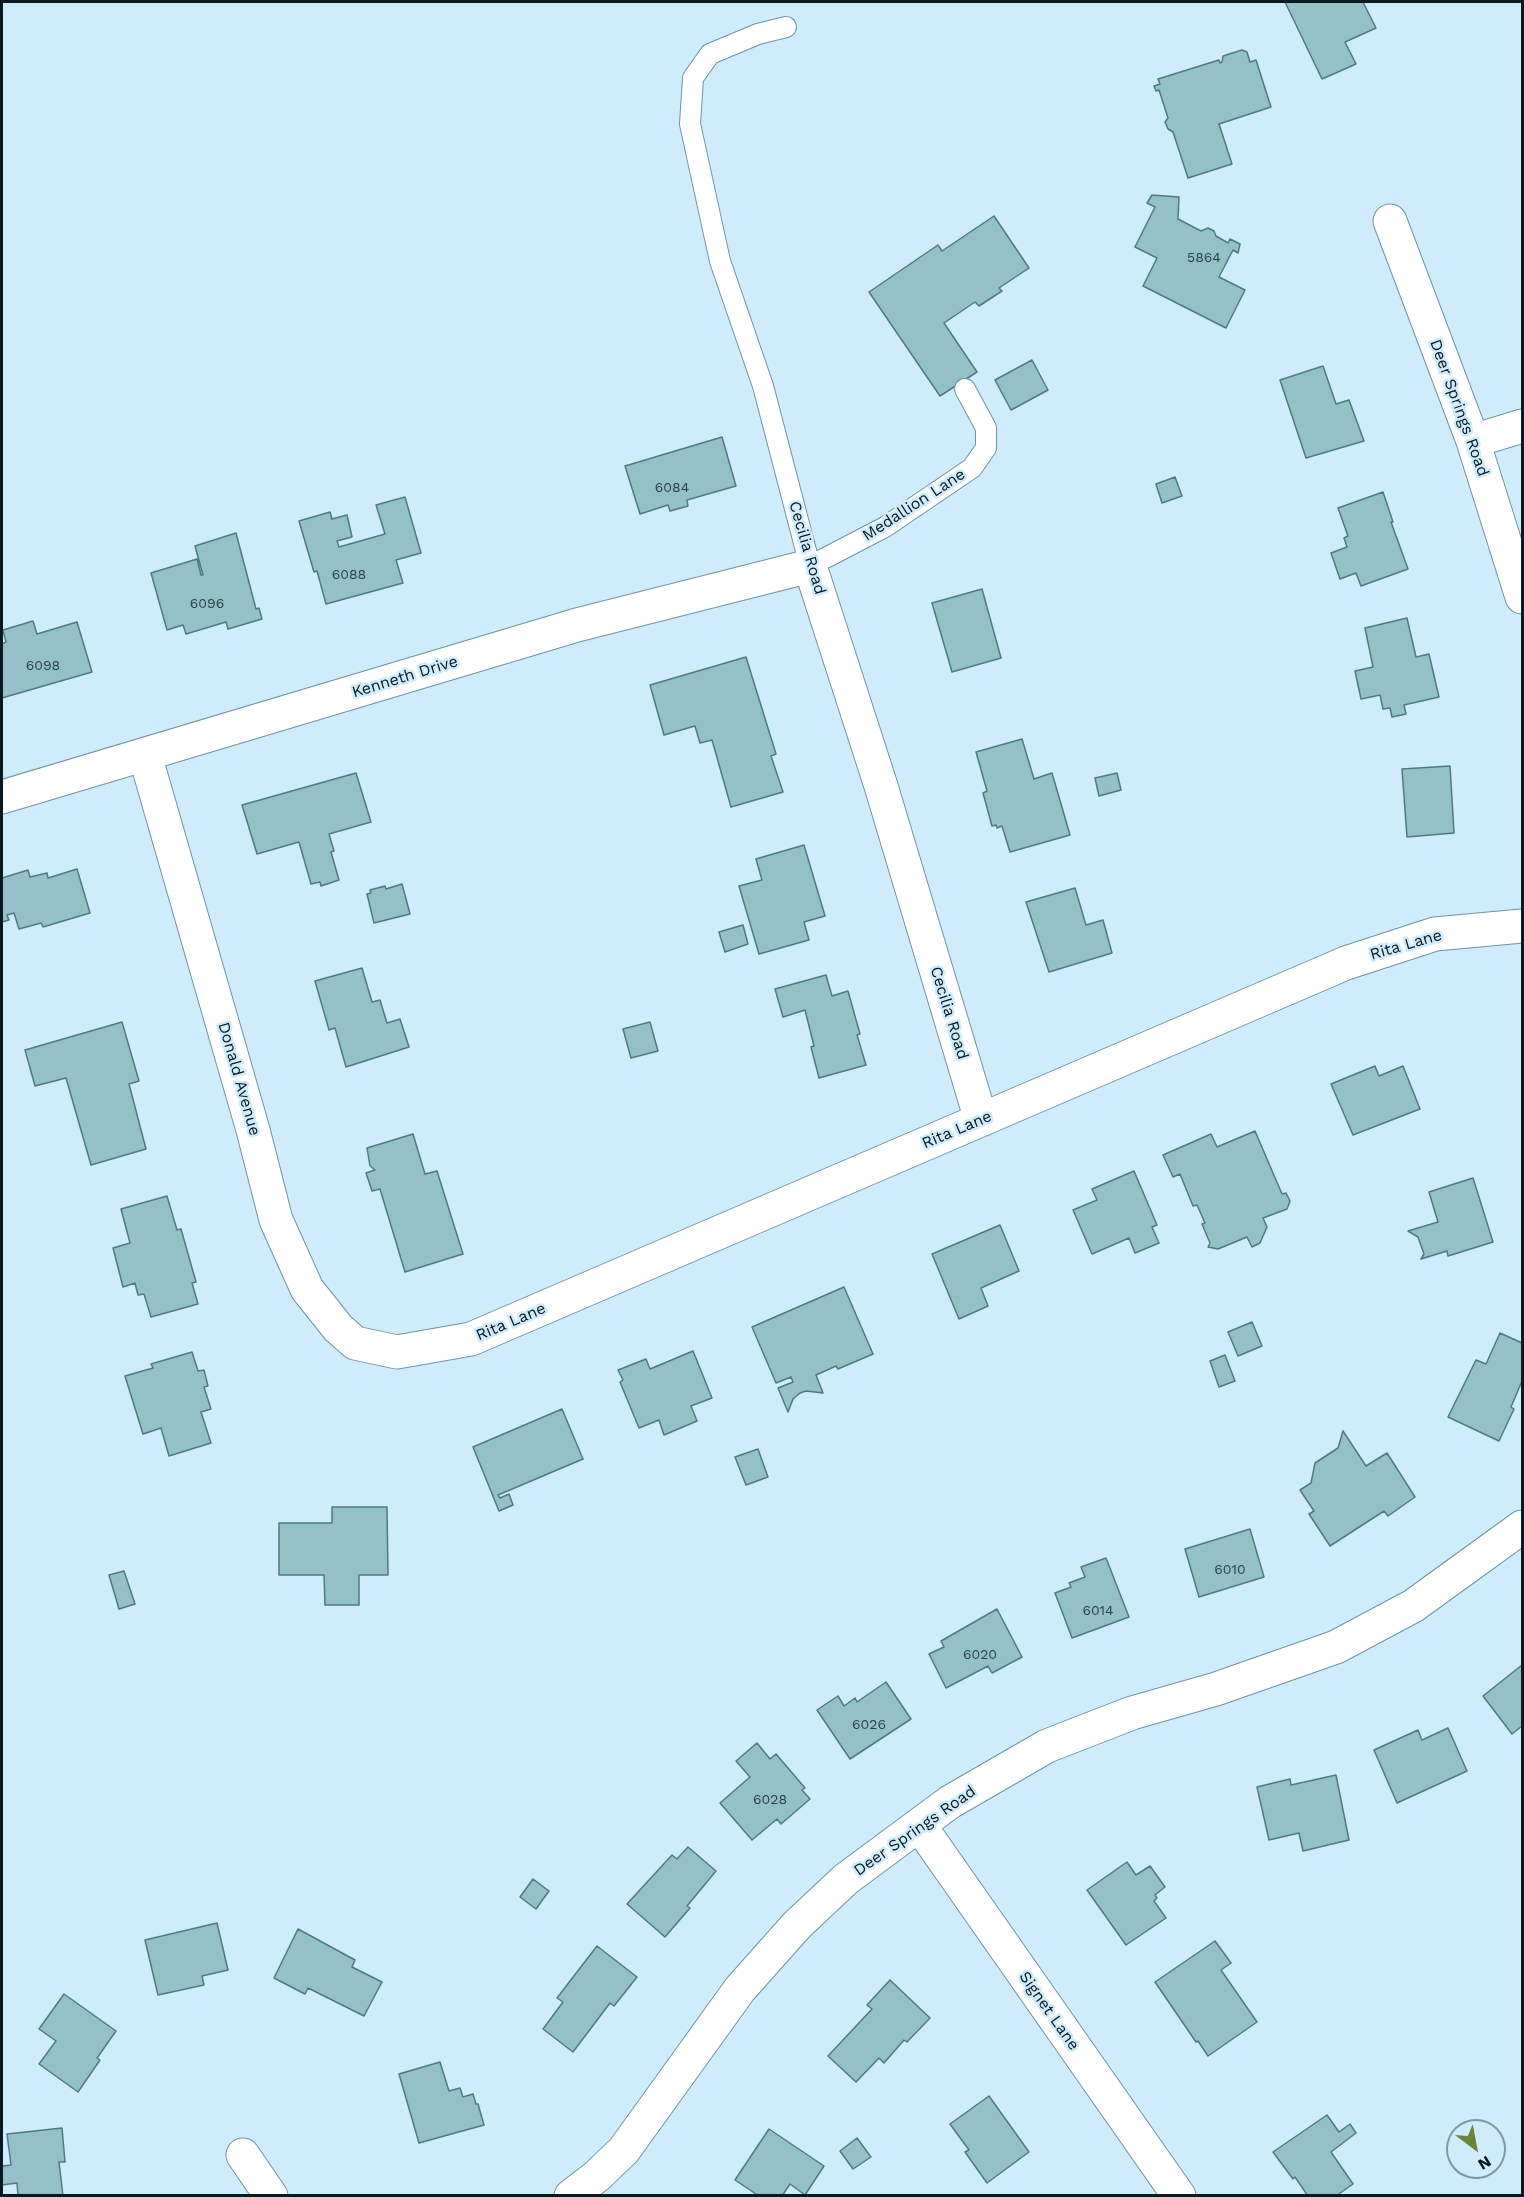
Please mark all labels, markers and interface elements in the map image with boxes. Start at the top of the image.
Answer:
house number: 5864 [1187,250,1221,266]
street label: Deer Springs Road [1425,337,1493,479]
street label: Medallion Lane [859,465,969,545]
house number: 6084 [655,480,689,496]
street label: Cecilia Road [785,499,829,597]
house number: 6088 [332,567,366,583]
house number: 6096 [190,596,224,612]
street label: Kenneth Drive [350,652,460,702]
house number: 6098 [26,658,60,674]
street label: Rita Lane [1368,926,1444,964]
street label: Cecilia Road [926,964,972,1062]
street label: Donald Avenue [214,1020,264,1138]
street label: Rita Lane [919,1107,995,1153]
street label: Rita Lane [473,1299,549,1345]
house number: 6010 [1214,1562,1246,1578]
house number: 6014 [1082,1603,1114,1619]
house number: 6020 [963,1647,997,1663]
house number: 6026 [852,1717,886,1733]
street label: Deer Springs Road [850,1782,980,1880]
house number: 6028 [753,1792,787,1808]
street label: Signet Lane [1015,1968,1083,2054]
north arrow [1446,2119,1506,2179]
text: N [1475,2152,1495,2174]

